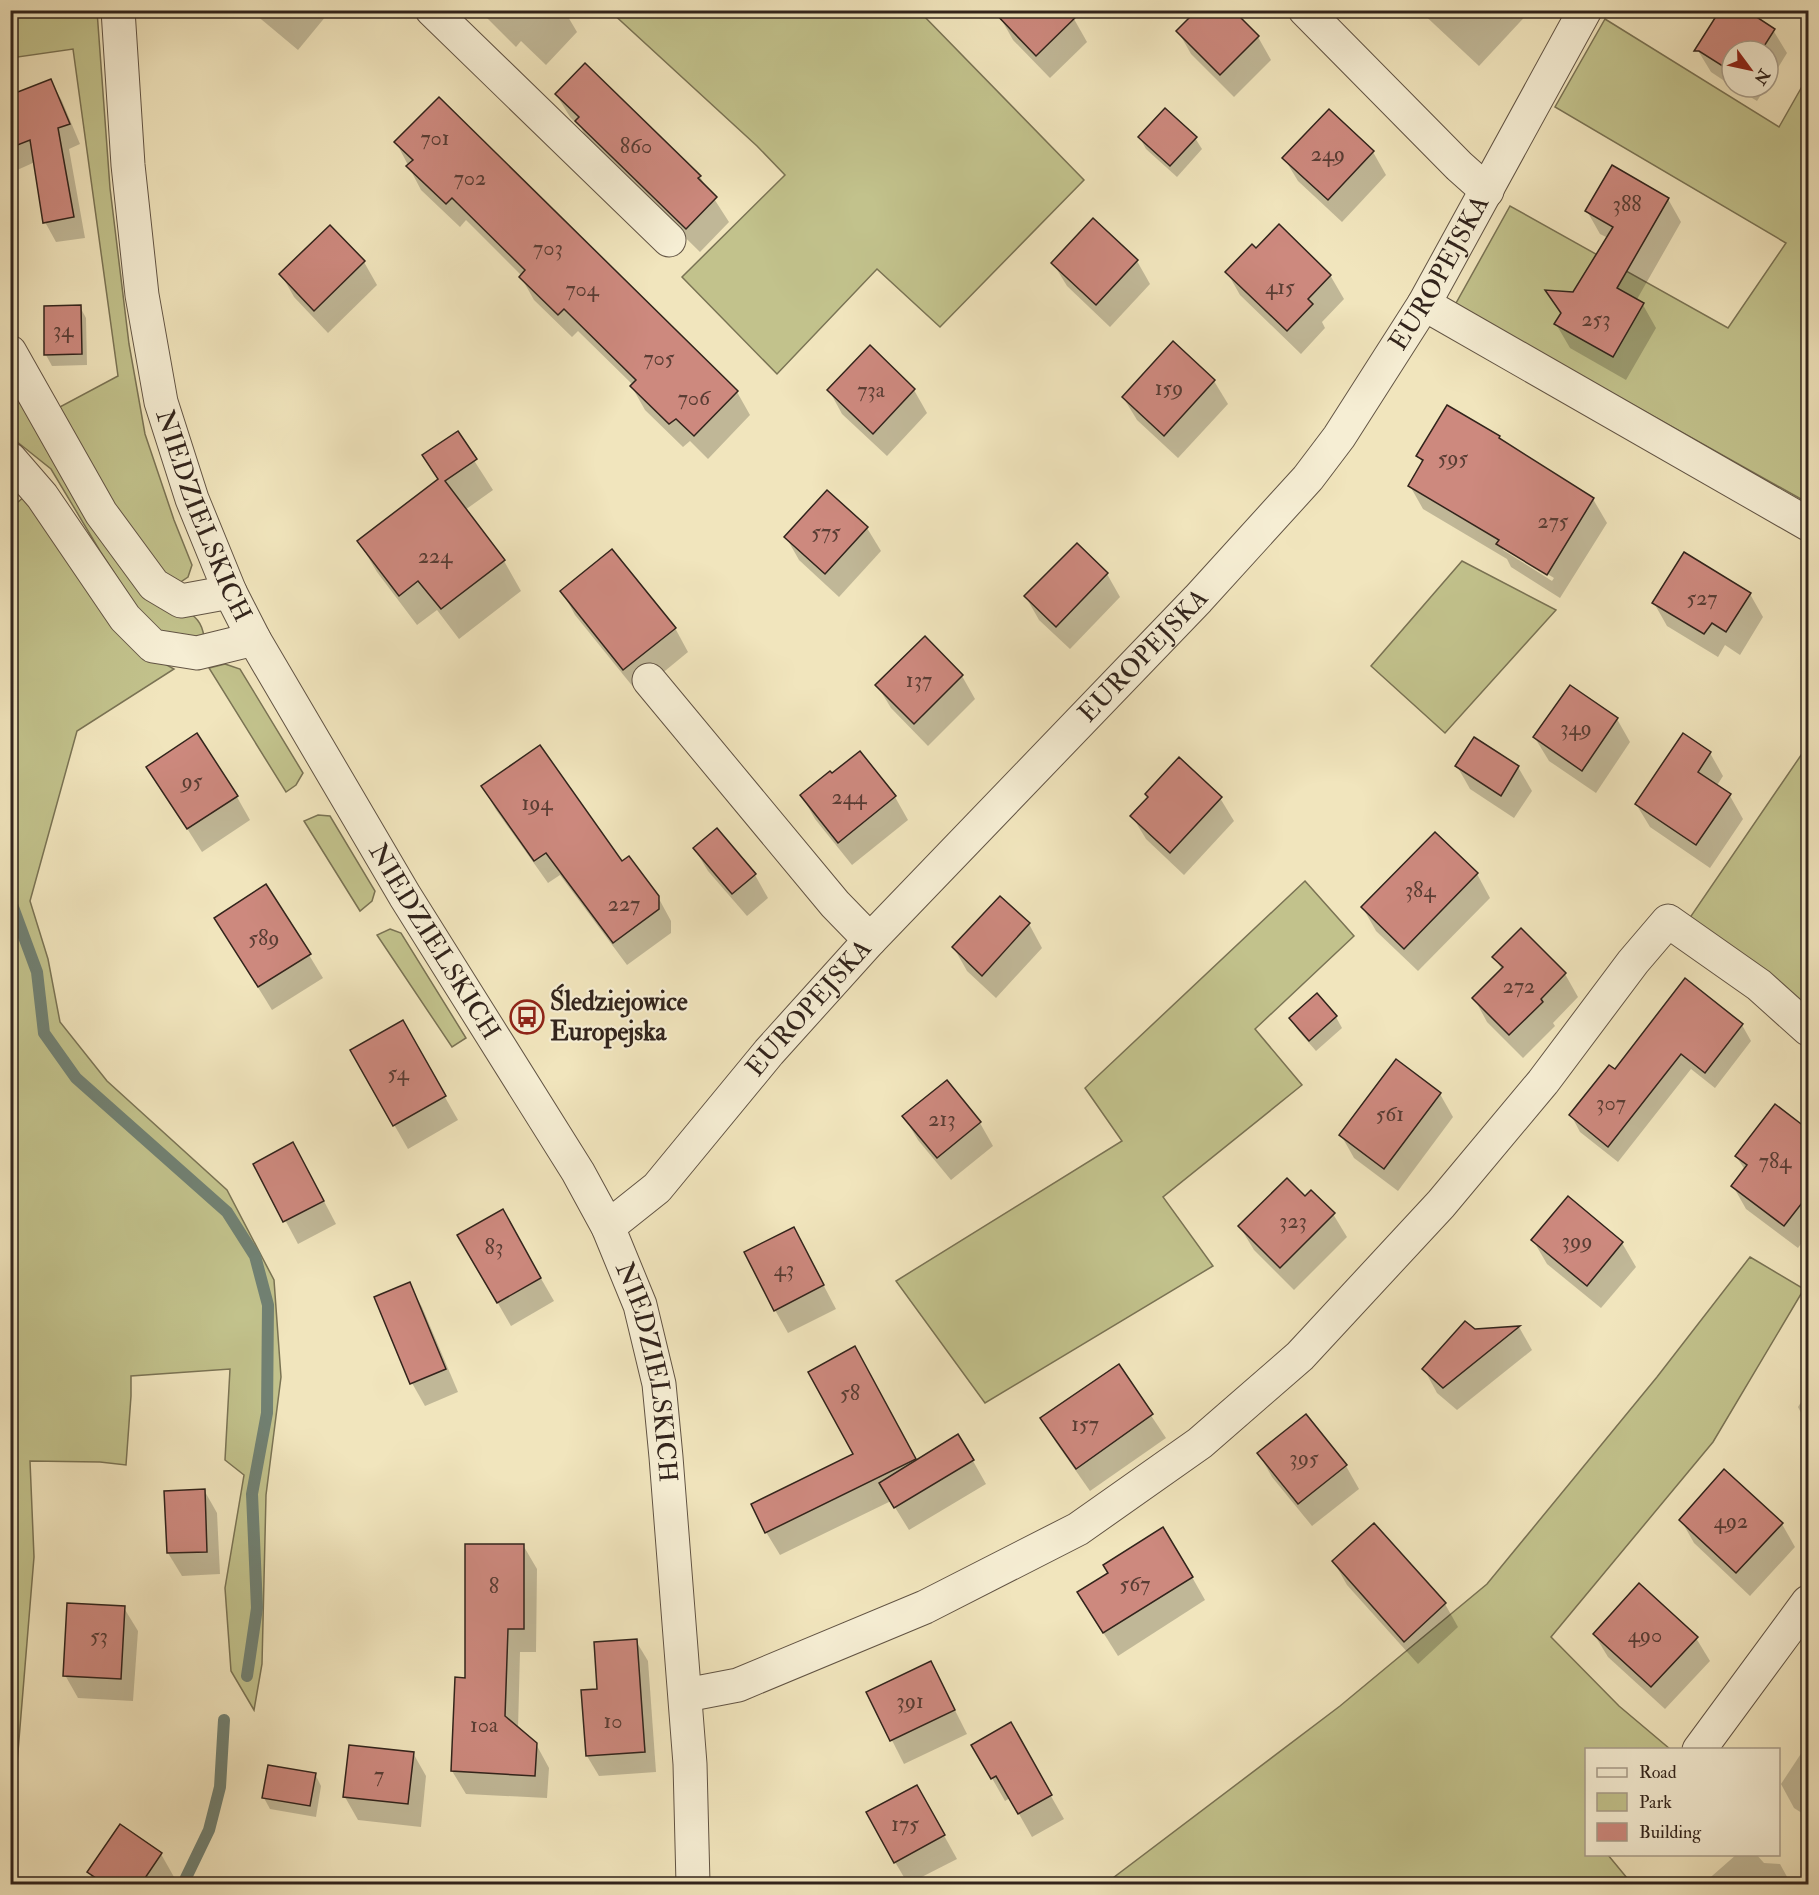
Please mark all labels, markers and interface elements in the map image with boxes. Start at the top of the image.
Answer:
north arrow [1720,39,1780,99]
text: N [1749,64,1775,89]
house number: 701 [420,124,450,152]
house number: 860 [620,132,652,160]
house number: 249 [1311,140,1345,168]
house number: 702 [454,164,486,192]
street label: EUROPEJSKA [1382,190,1496,357]
house number: 388 [1612,190,1642,218]
house number: 703 [533,234,563,262]
house number: 415 [1265,273,1295,301]
house number: 704 [565,275,600,303]
house number: 253 [1581,305,1611,333]
house number: 34 [53,316,74,344]
house number: 705 [644,344,675,372]
house number: 159 [1155,374,1183,402]
house number: 73a [857,376,886,404]
house number: 706 [678,384,712,412]
street label: NIEDZIELSKICH [148,406,258,627]
house number: 595 [1438,444,1469,472]
house number: 275 [1538,507,1569,535]
house number: 575 [811,518,841,546]
house number: 224 [418,542,453,570]
street label: EUROPEJSKA [1072,582,1215,729]
house number: 527 [1687,584,1717,612]
house number: 137 [906,666,932,694]
house number: 349 [1560,714,1592,742]
house number: 95 [180,767,203,795]
house number: 244 [832,783,868,811]
house number: 194 [522,789,554,817]
street label: NIEDZIELSKICH [362,838,507,1046]
house number: 384 [1405,876,1436,904]
house number: 227 [608,890,640,918]
house number: 589 [248,924,280,952]
street label: EUROPEJSKA [739,933,879,1083]
house number: 272 [1503,972,1535,1000]
place label: Śledziejowice Europejska [550,983,688,1049]
bus stop icon: Śledziejowice Europejska [509,999,545,1035]
house number: 54 [388,1059,410,1087]
house number: 307 [1596,1089,1626,1117]
house number: 561 [1376,1100,1404,1128]
house number: 213 [928,1105,956,1133]
house number: 784 [1759,1147,1792,1175]
house number: 323 [1279,1207,1307,1235]
house number: 399 [1562,1227,1592,1255]
house number: 83 [485,1233,503,1261]
house number: 43 [774,1255,794,1283]
street label: NIEDZIELSKICH [608,1257,684,1483]
house number: 58 [840,1379,860,1407]
house number: 157 [1071,1410,1099,1438]
house number: 395 [1289,1444,1319,1472]
house number: 492 [1714,1507,1748,1535]
house number: 567 [1120,1570,1150,1598]
house number: 8 [489,1572,499,1600]
house number: 490 [1628,1621,1662,1649]
house number: 53 [90,1622,108,1650]
house number: 391 [896,1687,924,1715]
house number: 10 [603,1707,623,1735]
house number: 10a [470,1711,499,1739]
legend [1585,1748,1780,1856]
house number: 7 [374,1761,384,1789]
text: Road [1639,1761,1677,1784]
text: Park [1639,1791,1672,1814]
house number: 175 [891,1810,919,1838]
text: Building [1639,1821,1702,1844]

